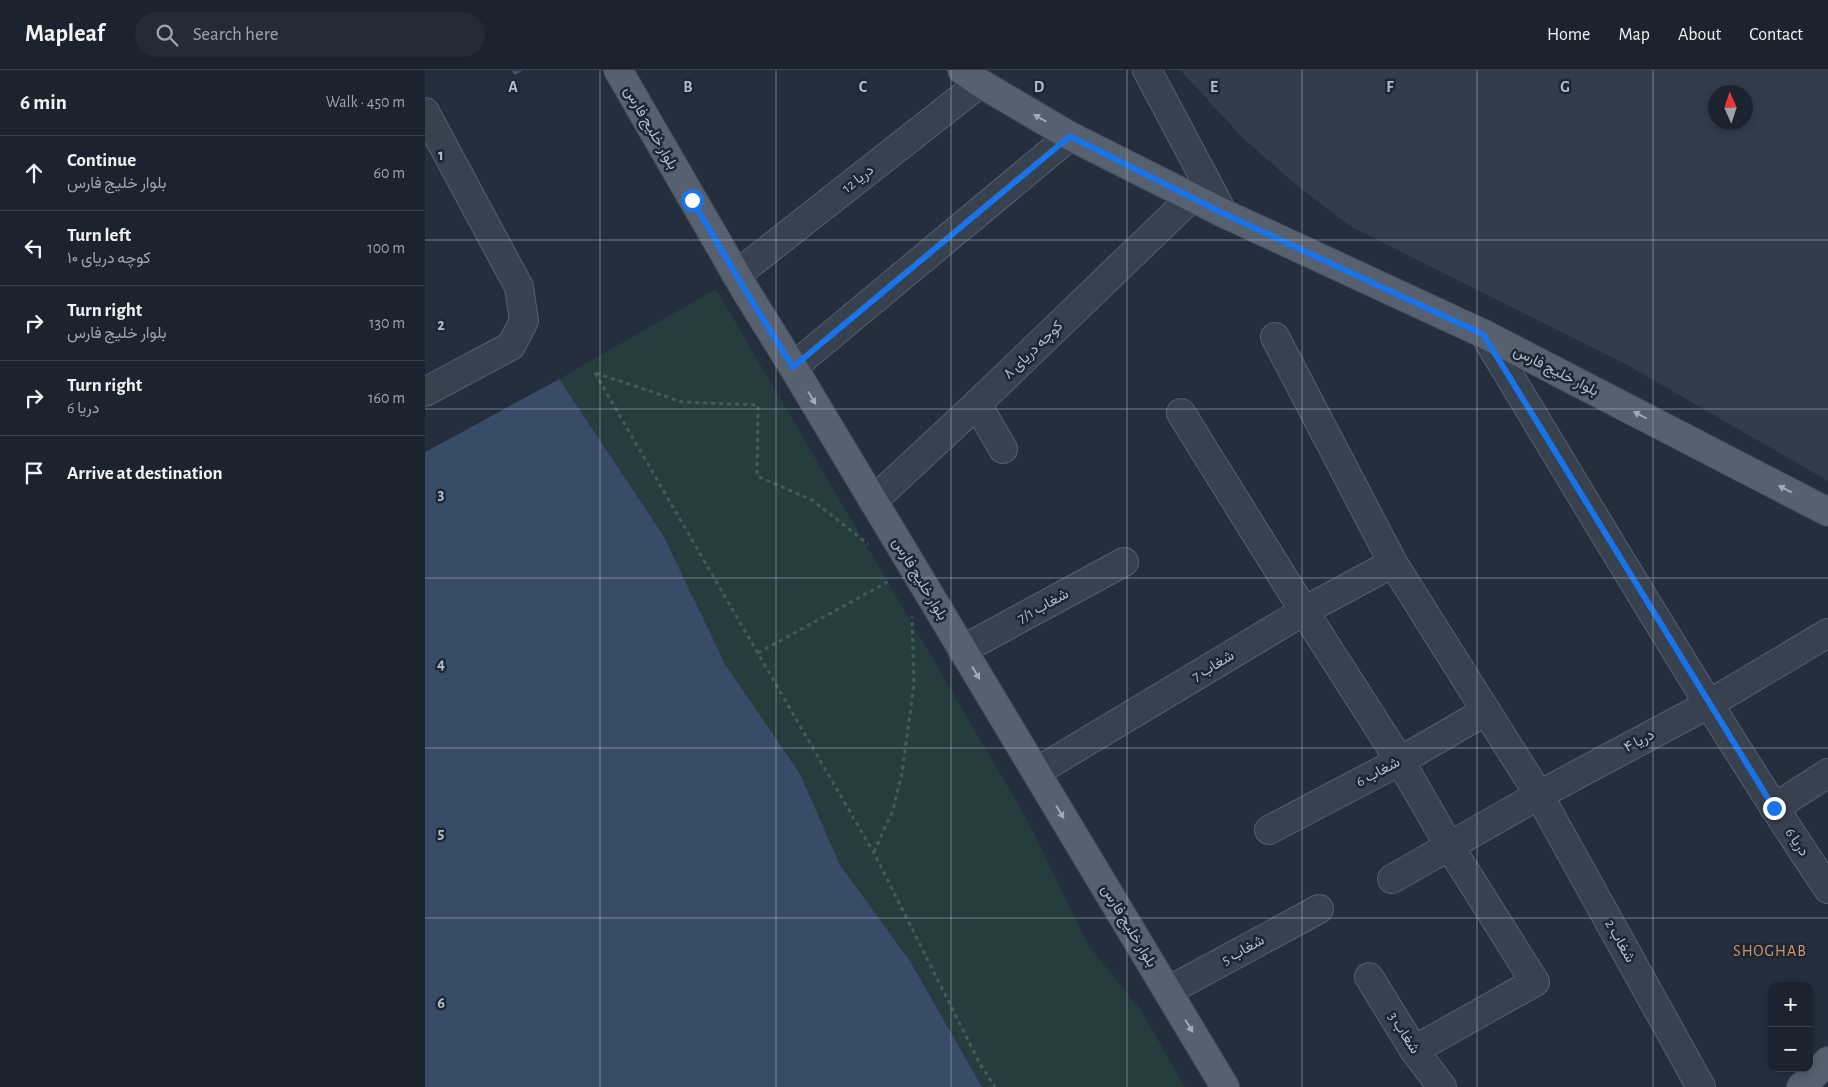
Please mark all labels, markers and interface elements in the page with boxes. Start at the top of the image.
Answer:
search box [135,12,485,57]
icon: search [153,21,181,49]
text: Mapleaf [25,22,105,46]
text: Search here [193,25,279,44]
text: Home [1547,26,1590,44]
text: Map [1618,26,1650,44]
text: About [1678,26,1721,44]
text: Contact [1749,26,1803,44]
text: A [508,79,518,95]
text: B [683,79,693,95]
text: C [859,79,868,95]
text: D [1034,79,1045,95]
text: E [1210,79,1218,95]
text: F [1386,79,1394,95]
text: G [1560,79,1570,95]
street label: بلوار خلیج ‌فارس [619,84,681,174]
north arrow [1708,85,1753,130]
text: 6 min [20,92,67,113]
text: Walk · 450 m [326,94,405,110]
one-way arrow [1033,114,1046,123]
text: 1 [438,147,444,163]
text: Continue [67,151,136,170]
icon: ahead [20,159,48,187]
street label: دریا 12 [839,162,877,197]
text: 60 m [374,165,405,181]
text: بلوار خلیج ‌فارس [67,175,167,191]
route start [681,189,704,212]
text: Turn left [67,226,131,245]
icon: left [20,234,48,262]
text: 100 m [367,240,405,256]
text: کوچه دریای ۱۰ [67,250,150,266]
text: Turn right [67,301,142,320]
icon: right [20,309,48,337]
text: 130 m [369,315,405,331]
text: 2 [437,317,445,333]
street label: کوچه دریای ۸ [1000,318,1067,383]
text: بلوار خلیج‌ فارس [67,325,167,341]
street label: بلوار خلیج‌ فارس [1510,343,1601,402]
text: Turn right [67,376,142,395]
icon: right [20,384,48,412]
text: 160 m [368,390,405,406]
one-way arrow [807,392,816,405]
text: دریا 6 [67,400,99,416]
one-way arrow [1633,411,1648,419]
icon: arrive [20,459,48,487]
text: Arrive at destination [67,464,223,483]
one-way arrow [1777,485,1792,493]
text: 3 [438,486,445,502]
street label: بلوار خلیج ‌فارس [887,535,950,624]
street label: شغاب 7/1 [1015,586,1072,627]
street label: شغاب 7 [1189,648,1237,685]
text: 4 [437,656,445,672]
one-way arrow [972,666,981,679]
street label: دریا ۴ [1621,727,1657,756]
street label: شغاب 6 [1354,754,1403,791]
route end [1763,797,1786,820]
one-way arrow [1056,805,1065,818]
text: 5 [438,825,445,841]
street label: دریا 6 [1781,825,1812,859]
street label: بلوار خلیج ‌فارس [1096,882,1159,971]
street label: شغاب 2 [1601,917,1638,966]
street label: شغاب 5 [1219,932,1267,969]
district label: SHOGHAB [1733,943,1807,959]
map controls [1768,982,1813,1072]
button: + [1768,982,1813,1027]
text: 6 [437,995,445,1011]
street label: شغاب 3 [1384,1010,1423,1057]
one-way arrow [1184,1020,1193,1033]
button: − [1768,1027,1813,1072]

